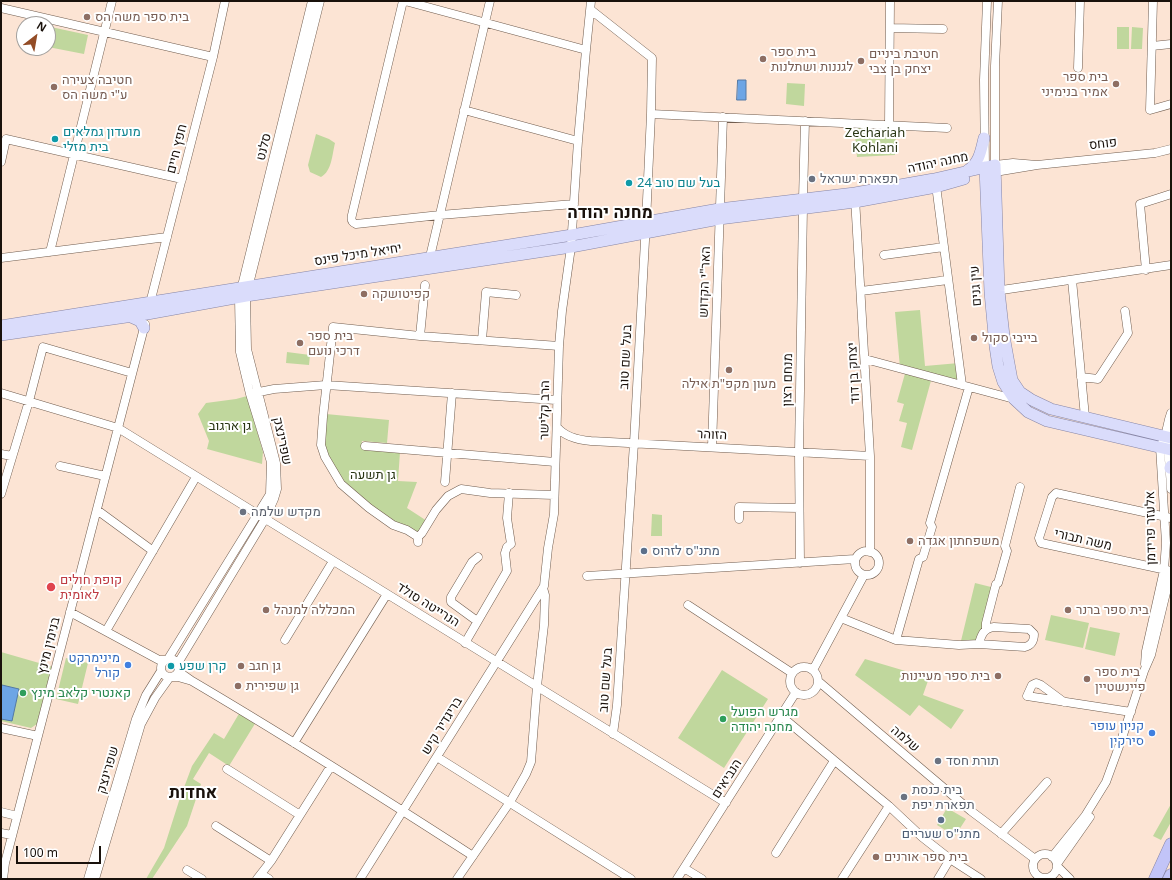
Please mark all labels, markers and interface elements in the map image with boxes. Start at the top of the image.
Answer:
place label: בית ספר משה הס [95,9,189,25]
marker: בית ספר משה הס [82,12,92,22]
north arrow [16,16,56,56]
text: N [34,17,50,35]
place label: בית ספר לגננות ושתלנות [771,44,853,75]
place label: חטיבת ביניים יצחק בן צבי [869,46,939,77]
marker: בית ספר לגננות ושתלנות [758,54,768,64]
marker: חטיבת ביניים יצחק בן צבי [856,56,866,66]
place label: בית ספר אמיר בנימיני [1041,69,1108,100]
place label: חטיבה צעירה ע"י משה הס [62,72,132,103]
marker: בית ספר אמיר בנימיני [1111,79,1121,89]
marker: חטיבה צעירה ע"י משה הס [49,82,59,92]
street label: חפץ חיים [163,123,191,175]
place label: מועדון גמלאים בית מזלי [63,124,141,155]
park label: Zechariah Kohlani [845,125,905,156]
street label: סלנט [253,132,275,162]
marker: מועדון גמלאים בית מזלי [50,134,60,144]
street label: פוחס [1088,135,1118,153]
street label: מחנה יהודה [906,149,970,177]
place label: תפארת ישראל [820,171,898,187]
marker: תפארת ישראל [807,174,817,184]
place label: בעל שם טוב 24 [637,175,720,191]
marker: בעל שם טוב 24 [624,178,634,188]
district label: מחנה יהודה [567,203,653,223]
street label: יחיאל מיכל פינס [313,240,403,270]
street label: האר"י הקדוש [696,246,714,318]
street label: עין גנים [967,265,985,307]
place label: קפיטושקה [372,286,430,302]
marker: קפיטושקה [359,289,369,299]
street label: בעל שם טוב [617,324,635,390]
place label: בית ספר דרכי נועם [308,328,360,359]
place label: בייבי סקול [982,330,1038,346]
marker: בייבי סקול [969,333,979,343]
marker: בית ספר דרכי נועם [295,338,305,348]
street label: יצחק בן דוד [845,342,863,404]
street label: מנחם רצון [780,353,796,407]
marker: מעון מקפ"ת אילה [724,365,734,375]
place label: מעון מקפ"ת אילה [682,376,776,392]
street label: הרב קלישר [537,380,553,440]
street label: שפרינצק [269,416,295,466]
park label: גן ארגוב [209,418,251,434]
street label: הזוהר [697,426,727,444]
park label: גן תשעה [350,467,396,483]
street label: אלעזר פרידמן [1143,491,1159,565]
place label: מקדש שלמה [251,504,321,520]
marker: מקדש שלמה [238,507,248,517]
street label: משה תבורי [1053,526,1113,554]
place label: משפחתון אגדה [918,533,999,549]
marker: משפחתון אגדה [905,536,915,546]
place label: מתנ"ס לזרוס [652,543,720,559]
marker: מתנ"ס לזרוס [639,546,649,556]
place label: קופת חולים לאומית [60,572,122,603]
street label: הנרייטה סולד [394,580,462,630]
marker: קופת חולים לאומית [45,581,57,593]
place label: המכללה למנהל [274,602,355,618]
place label: בית ספר ברנר [1076,602,1149,618]
marker: המכללה למנהל [261,605,271,615]
marker: בית ספר ברנר [1063,605,1073,615]
street label: בנימין מינץ [34,616,64,676]
street label: בעל שם טוב [596,647,616,713]
place label: מינימרקט קורל [68,650,120,681]
place label: קרן שפע [179,658,227,674]
place label: גן חגב [249,658,281,674]
marker: מינימרקט קורל [123,660,133,670]
marker: קרן שפע [166,661,176,671]
marker: גן חגב [236,661,246,671]
place label: בית ספר פיינשטיין [1095,664,1146,695]
place label: בית ספר מעיינות [901,668,990,684]
marker: בית ספר מעיינות [993,671,1003,681]
marker: בית ספר פיינשטיין [1082,674,1092,684]
place label: גן שפירית [246,678,299,694]
marker: גן שפירית [233,681,243,691]
place label: קאנטרי קלאב מינץ [31,685,131,701]
marker: קאנטרי קלאב מינץ [18,688,28,698]
street label: בריגדיר קיש [418,694,466,758]
place label: מגרש הפועל מחנה יהודה [731,704,798,735]
marker: מגרש הפועל מחנה יהודה [718,714,728,724]
place label: קניון עופר סירקין [1090,718,1144,749]
street label: שלמה [887,722,923,756]
marker: קניון עופר סירקין [1147,728,1157,738]
street label: שפרינצק [94,744,122,796]
place label: תורת חסד [946,753,999,769]
street label: הנביאים [709,756,745,802]
marker: תורת חסד [933,756,943,766]
place label: בית כנסת תפארת יפת [912,782,975,813]
district label: אחדות [169,783,217,803]
marker: בית כנסת תפארת יפת [899,792,909,802]
marker: מתנ"ס שעריים [936,815,946,825]
place label: מתנ"ס שעריים [902,826,980,842]
scale bar [18,838,103,864]
text: 100 m [23,844,58,861]
place label: בית ספר אורנים [884,849,968,865]
marker: בית ספר אורנים [871,852,881,862]

